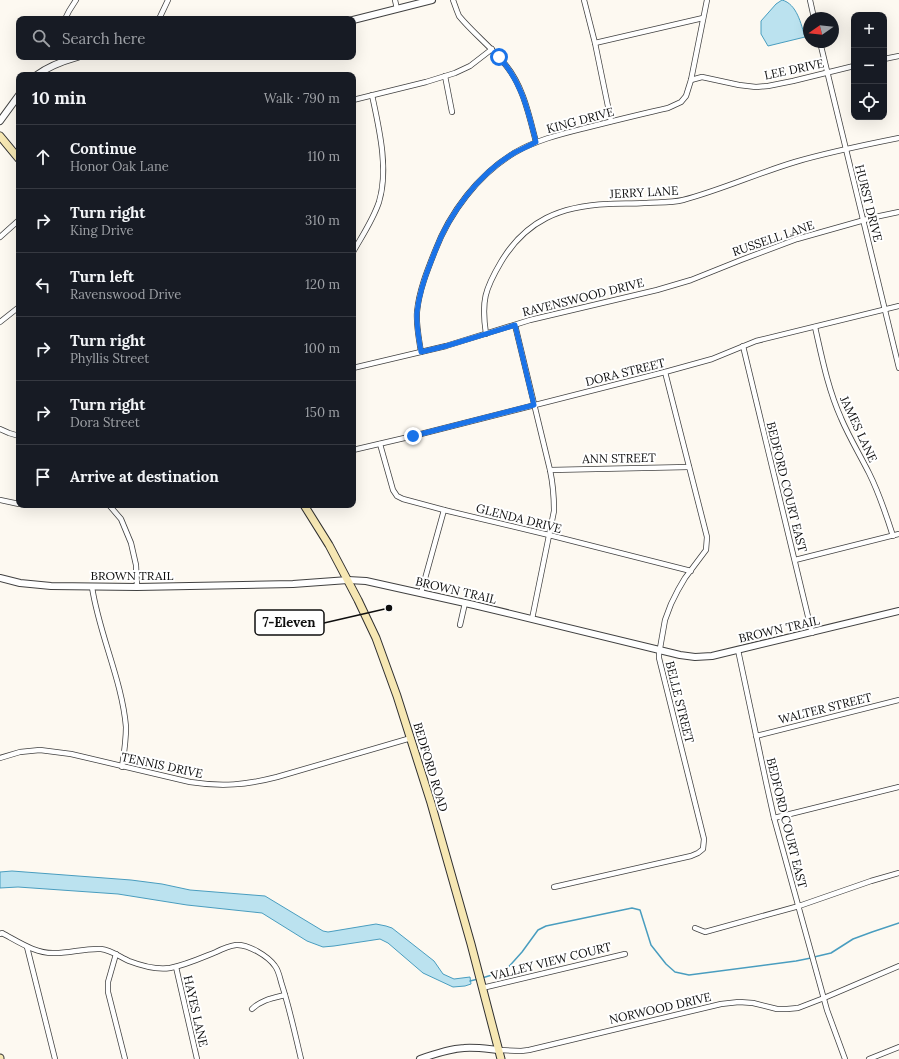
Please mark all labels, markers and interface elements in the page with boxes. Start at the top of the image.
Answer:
north arrow [803,12,839,48]
map controls [851,12,887,120]
button: + [851,12,887,48]
search box [16,16,356,60]
icon: search [30,27,52,49]
text: Search here [62,29,145,48]
route start [490,48,508,66]
button: − [851,48,887,84]
street label: LEE DRIVE [763,55,825,83]
button: locate [851,84,887,120]
text: 10 min [32,87,86,109]
text: Walk · 790 m [264,90,340,107]
street label: KING DRIVE [545,104,615,136]
text: Continue [70,139,136,158]
icon: ahead [32,146,54,168]
text: 110 m [307,148,340,165]
text: Honor Oak Lane [70,158,169,175]
street label: HURST DRIVE [852,163,886,243]
street label: JERRY LANE [608,183,679,201]
text: Turn right [70,203,146,222]
icon: right [32,210,54,232]
text: 310 m [305,212,340,229]
street label: RUSSELL LANE [730,217,816,259]
text: King Drive [70,222,134,239]
text: Turn left [70,267,134,286]
icon: left [32,274,54,296]
street label: RAVENSWOOD DRIVE [521,275,645,319]
text: 120 m [305,276,340,293]
text: Ravenswood Drive [70,286,181,303]
text: Turn right [70,331,146,350]
icon: right [32,338,54,360]
text: 100 m [304,340,340,357]
text: Phyllis Street [70,350,149,367]
street label: DORA STREET [584,355,667,389]
street label: JAMES LANE [837,393,881,464]
text: Turn right [70,395,146,414]
icon: right [32,402,54,424]
text: 150 m [305,404,340,421]
text: Dora Street [70,414,140,431]
street label: BEDFORD COURT EAST [764,420,811,554]
route end [404,427,422,445]
street label: ANN STREET [581,450,656,466]
icon: arrive [32,466,54,488]
text: Arrive at destination [70,467,219,486]
street label: GLENDA DRIVE [475,500,563,536]
street label: BROWN TRAIL [91,568,173,583]
street label: BROWN TRAIL [414,573,498,607]
callout: 7-Eleven [255,610,324,635]
street label: BROWN TRAIL [737,612,821,646]
text: 7-Eleven [263,614,316,631]
street label: BELLE STREET [663,659,698,745]
street label: WALTER STREET [777,689,874,727]
street label: BEDFORD ROAD [410,721,452,813]
street label: TENNIS DRIVE [120,749,204,781]
street label: BEDFORD COURT EAST [764,756,811,890]
street label: VALLEY VIEW COURT [488,939,613,983]
street label: HAYES LANE [181,974,211,1048]
street label: NORWOOD DRIVE [607,989,713,1027]

